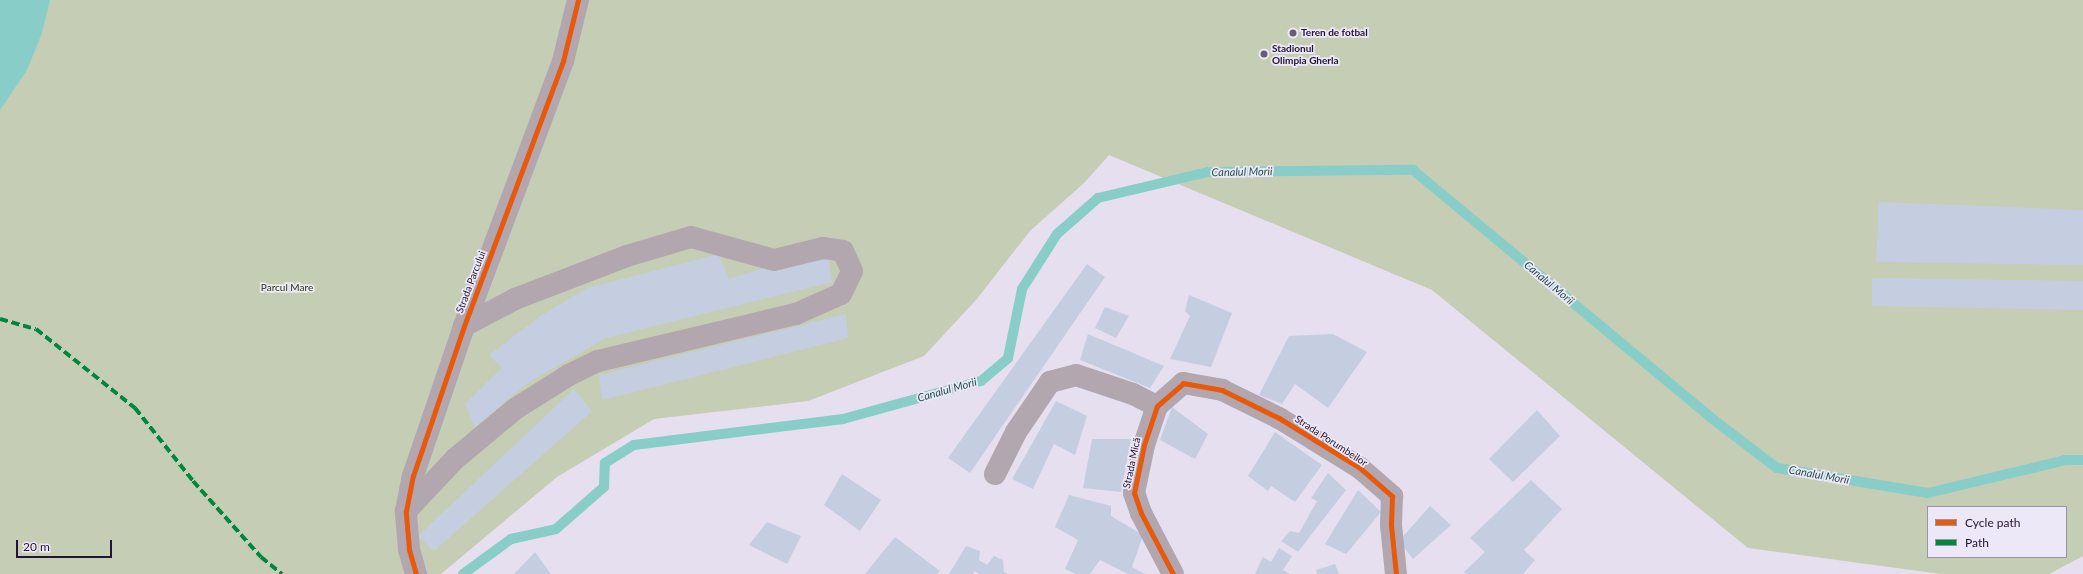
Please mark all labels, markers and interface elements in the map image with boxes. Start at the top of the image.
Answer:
place label: Teren de fotbal [1301,27,1368,39]
marker: Teren de fotbal [1288,28,1298,38]
place label: Stadionul Olimpia Gherla [1272,42,1339,66]
marker: Stadionul Olimpia Gherla [1259,49,1269,59]
water label: Canalul Morii [1211,165,1273,179]
street label: Strada Parcului [454,249,488,315]
water label: Canalul Morii [1521,258,1577,308]
park label: Parcul Mare [261,282,313,294]
water label: Canalul Morii [916,375,978,405]
street label: Strada Porumbeilor [1292,413,1370,469]
street label: Strada Mică [1121,436,1143,490]
water label: Canalul Morii [1788,463,1850,487]
legend [1927,506,2067,558]
text: Cycle path [1965,515,2020,530]
scale bar [18,532,114,558]
text: Path [1965,535,1989,550]
text: 20 m [23,539,50,554]

